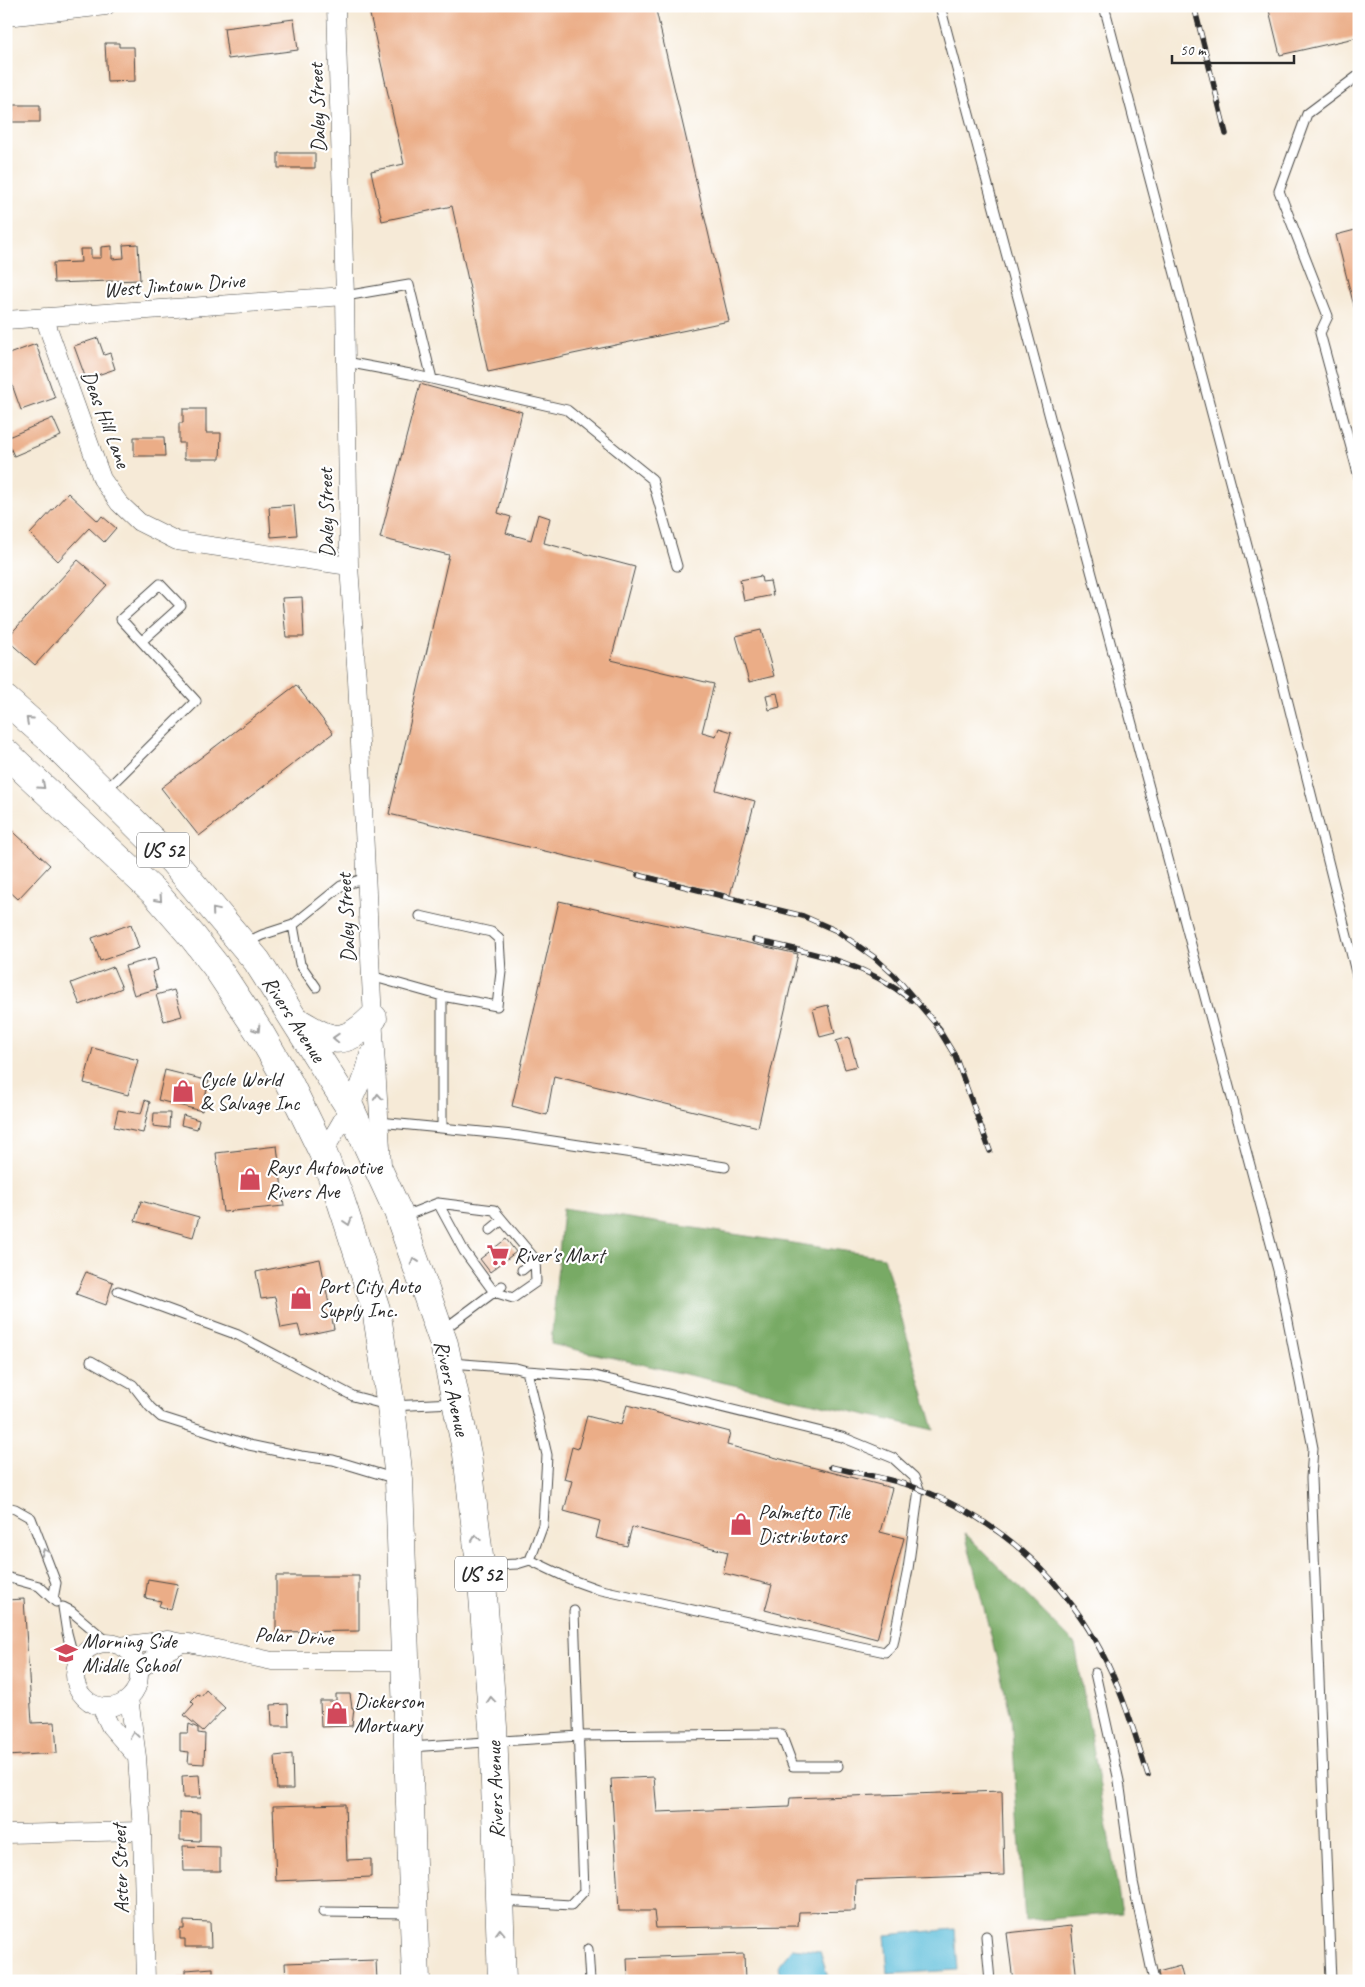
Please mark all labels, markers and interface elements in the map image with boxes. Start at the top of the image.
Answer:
scale bar [1172,32,1295,64]
text: 50 m [1180,41,1207,60]
street label: Daley Street [302,61,332,153]
street label: West Jimtown Drive [103,267,246,303]
street label: Deas Hill Lane [76,367,137,472]
street label: Daley Street [312,466,340,558]
one-way arrow [25,717,34,726]
one-way arrow [37,780,46,789]
road number: US 52 [137,832,189,868]
street label: Daley Street [331,871,361,963]
one-way arrow [154,893,163,902]
one-way arrow [212,908,221,917]
street label: Rivers Avenue [257,971,332,1068]
one-way arrow [250,1023,260,1032]
one-way arrow [331,1032,339,1043]
place label: Cycle World & Salvage Inc [200,1066,301,1116]
shop icon: Cycle World & Salvage Inc [170,1078,196,1104]
one-way arrow [372,1092,383,1100]
place label: Rays Automotive Rivers Ave [266,1154,383,1204]
shop icon: Rays Automotive Rivers Ave [237,1166,263,1192]
one-way arrow [343,1218,353,1226]
supermarket icon: River's Mart [485,1242,511,1268]
place label: River's Mart [514,1242,607,1268]
one-way arrow [410,1257,420,1266]
place label: Port City Auto Supply Inc. [318,1273,422,1323]
shop icon: Port City Auto Supply Inc. [288,1285,314,1311]
street label: Rivers Avenue [428,1338,476,1439]
place label: Palmetto Tile Distributors [758,1499,851,1549]
shop icon: Palmetto Tile Distributors [728,1511,754,1537]
one-way arrow [471,1534,482,1542]
one-way arrow [41,1549,51,1557]
road number: US 52 [455,1556,507,1592]
street label: Polar Drive [254,1621,336,1651]
place label: Morning Side Middle School [82,1628,182,1678]
school or university icon: Morning Side Middle School [53,1640,79,1666]
place label: Dickerson Mortuary [354,1688,424,1738]
one-way arrow [485,1695,496,1703]
shop icon: Dickerson Mortuary [324,1700,350,1726]
one-way arrow [129,1731,140,1739]
street label: Rivers Avenue [480,1740,510,1839]
street label: Aster Street [105,1821,135,1914]
one-way arrow [495,1928,505,1936]

